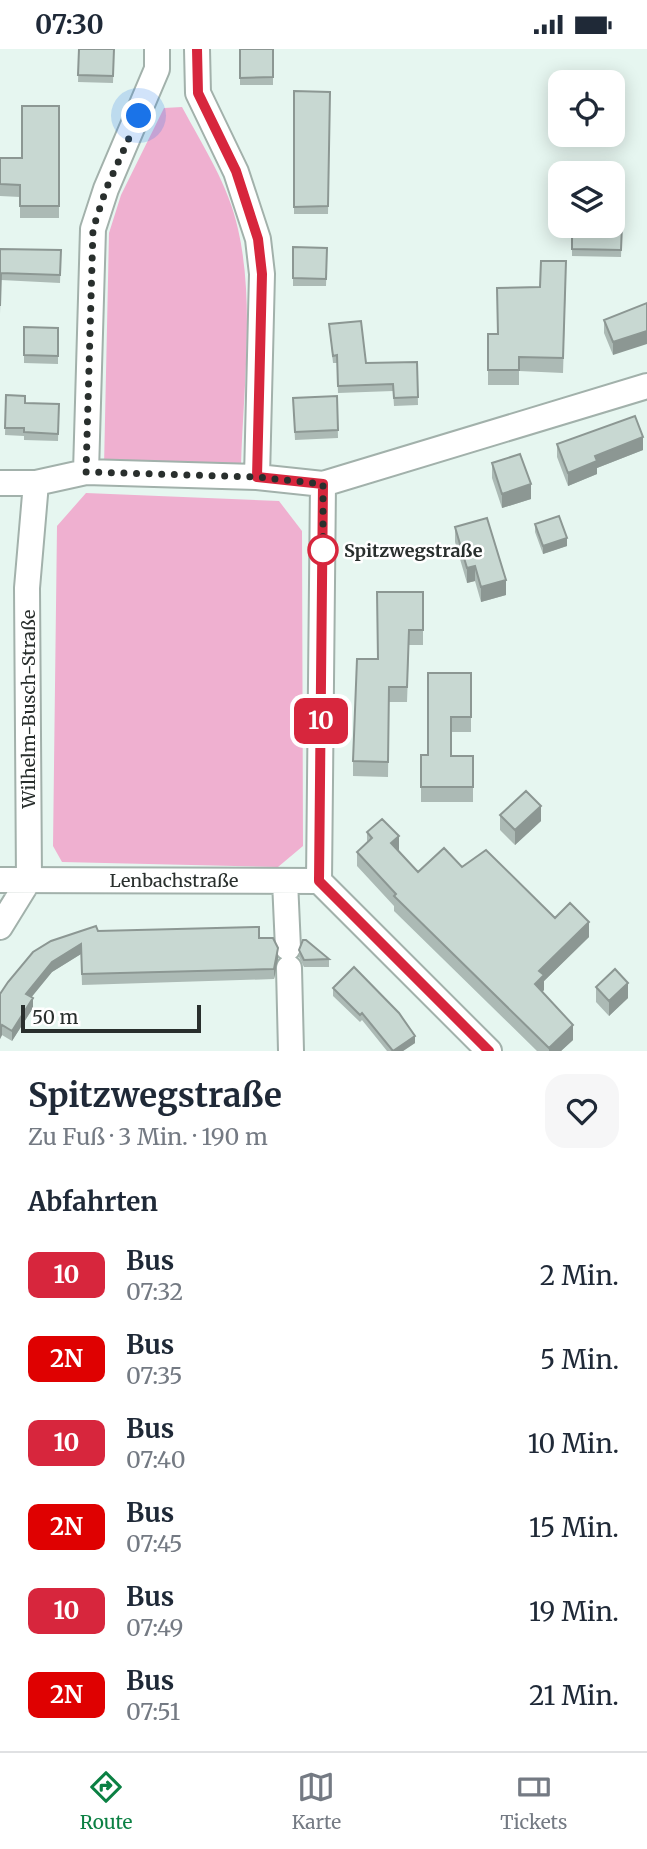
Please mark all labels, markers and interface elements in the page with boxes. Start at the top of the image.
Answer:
text: 07:30 [35,8,104,41]
map controls [548,70,625,238]
button: locate [548,70,625,147]
your location [121,98,156,133]
button: layers [548,161,625,238]
marker: Spitzwegstraße [308,535,338,565]
place label: Spitzwegstraße [344,539,483,562]
street label: Wilhelm-Busch-Straße [17,610,40,809]
line badge: 10 [290,698,352,744]
text: 10 [308,705,334,736]
street label: Lenbachstraße [110,869,238,892]
scale bar [21,1002,201,1034]
text: 50 m [32,1005,78,1029]
button: heart [545,1074,619,1148]
text: Spitzwegstraße [28,1075,282,1116]
text: Zu Fuß · 3 Min. · 190 m [28,1122,268,1151]
text: Abfahrten [28,1185,158,1218]
text: Bus [126,1244,174,1277]
text: 10 [53,1259,80,1290]
text: 2 Min. [540,1259,619,1292]
text: 07:32 [126,1277,183,1306]
text: Bus [126,1328,174,1361]
text: 2N [50,1343,83,1374]
text: 5 Min. [540,1343,619,1376]
text: 07:35 [126,1361,182,1390]
text: Bus [126,1412,174,1445]
text: 10 [53,1427,80,1458]
text: 10 Min. [528,1427,619,1460]
text: 07:40 [126,1445,185,1474]
text: Bus [126,1496,174,1529]
text: 2N [50,1511,83,1542]
text: 15 Min. [529,1511,619,1544]
text: 07:45 [126,1529,182,1558]
text: Bus [126,1580,174,1613]
text: 10 [53,1595,80,1626]
text: 19 Min. [529,1595,619,1628]
text: 07:49 [126,1613,183,1642]
text: Bus [126,1664,174,1697]
text: 2N [50,1679,83,1710]
text: 21 Min. [529,1679,619,1712]
text: 07:51 [126,1697,180,1726]
tab: Route [80,1768,132,1834]
tab: Karte [292,1768,341,1834]
tab: Tickets [500,1768,567,1834]

